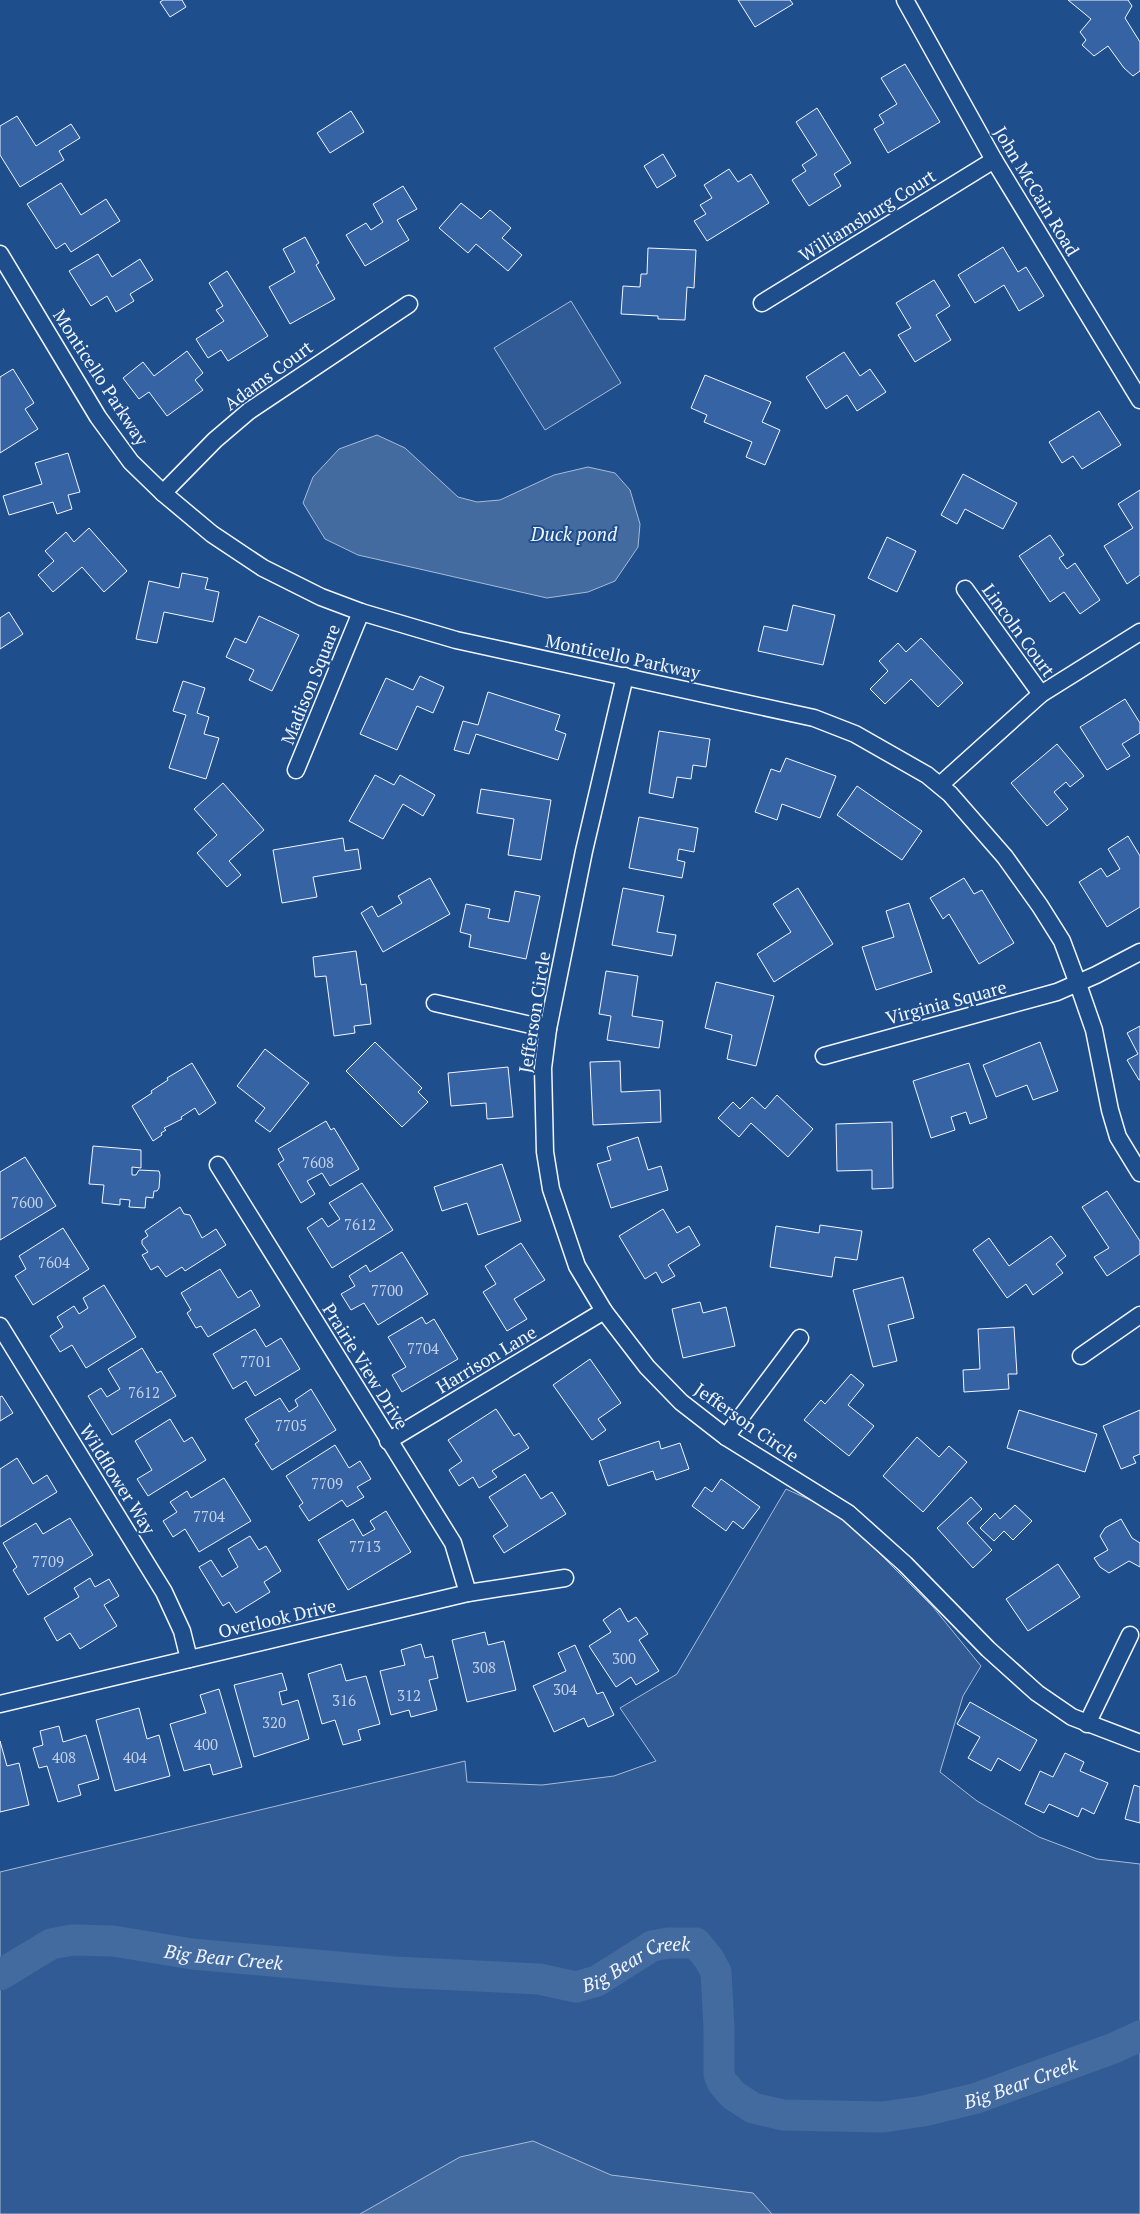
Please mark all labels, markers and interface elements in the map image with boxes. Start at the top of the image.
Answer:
street label: John McCain Road [989,122,1085,260]
street label: Williamsburg Court [794,163,940,267]
street label: Monticello Parkway [48,304,155,451]
street label: Adams Court [219,335,317,415]
water label: Duck pond [530,521,618,546]
street label: Lincoln Court [977,579,1061,682]
street label: Madison Square [275,620,345,748]
street label: Monticello Parkway [543,628,704,684]
street label: Jefferson Circle [513,950,555,1074]
street label: Virginia Square [883,974,1009,1030]
house number: 7608 [302,1152,334,1172]
house number: 7600 [11,1192,43,1212]
house number: 7612 [344,1214,376,1234]
house number: 7604 [38,1252,70,1272]
house number: 7700 [371,1280,403,1300]
street label: Prairie View Drive [318,1298,414,1434]
street label: Harrison Lane [431,1320,541,1398]
house number: 7704 [407,1338,439,1358]
house number: 7701 [240,1351,272,1371]
street label: Jefferson Circle [690,1377,804,1467]
house number: 7612 [128,1382,160,1402]
house number: 7705 [275,1415,307,1435]
street label: Wildflower Way [75,1419,162,1539]
house number: 7709 [311,1473,343,1493]
house number: 7704 [193,1506,225,1526]
house number: 7713 [349,1536,381,1556]
house number: 7709 [32,1551,64,1571]
street label: Overlook Drive [216,1593,338,1643]
house number: 300 [612,1648,636,1668]
house number: 308 [472,1657,496,1677]
house number: 304 [553,1679,577,1699]
house number: 312 [397,1685,421,1705]
house number: 316 [332,1690,356,1710]
house number: 320 [262,1712,286,1732]
house number: 400 [194,1734,218,1754]
house number: 408 [52,1747,76,1767]
house number: 404 [123,1747,147,1767]
water label: Big Bear Creek [578,1931,691,1997]
water label: Big Bear Creek [162,1937,285,1975]
water label: Big Bear Creek [960,2050,1081,2114]

